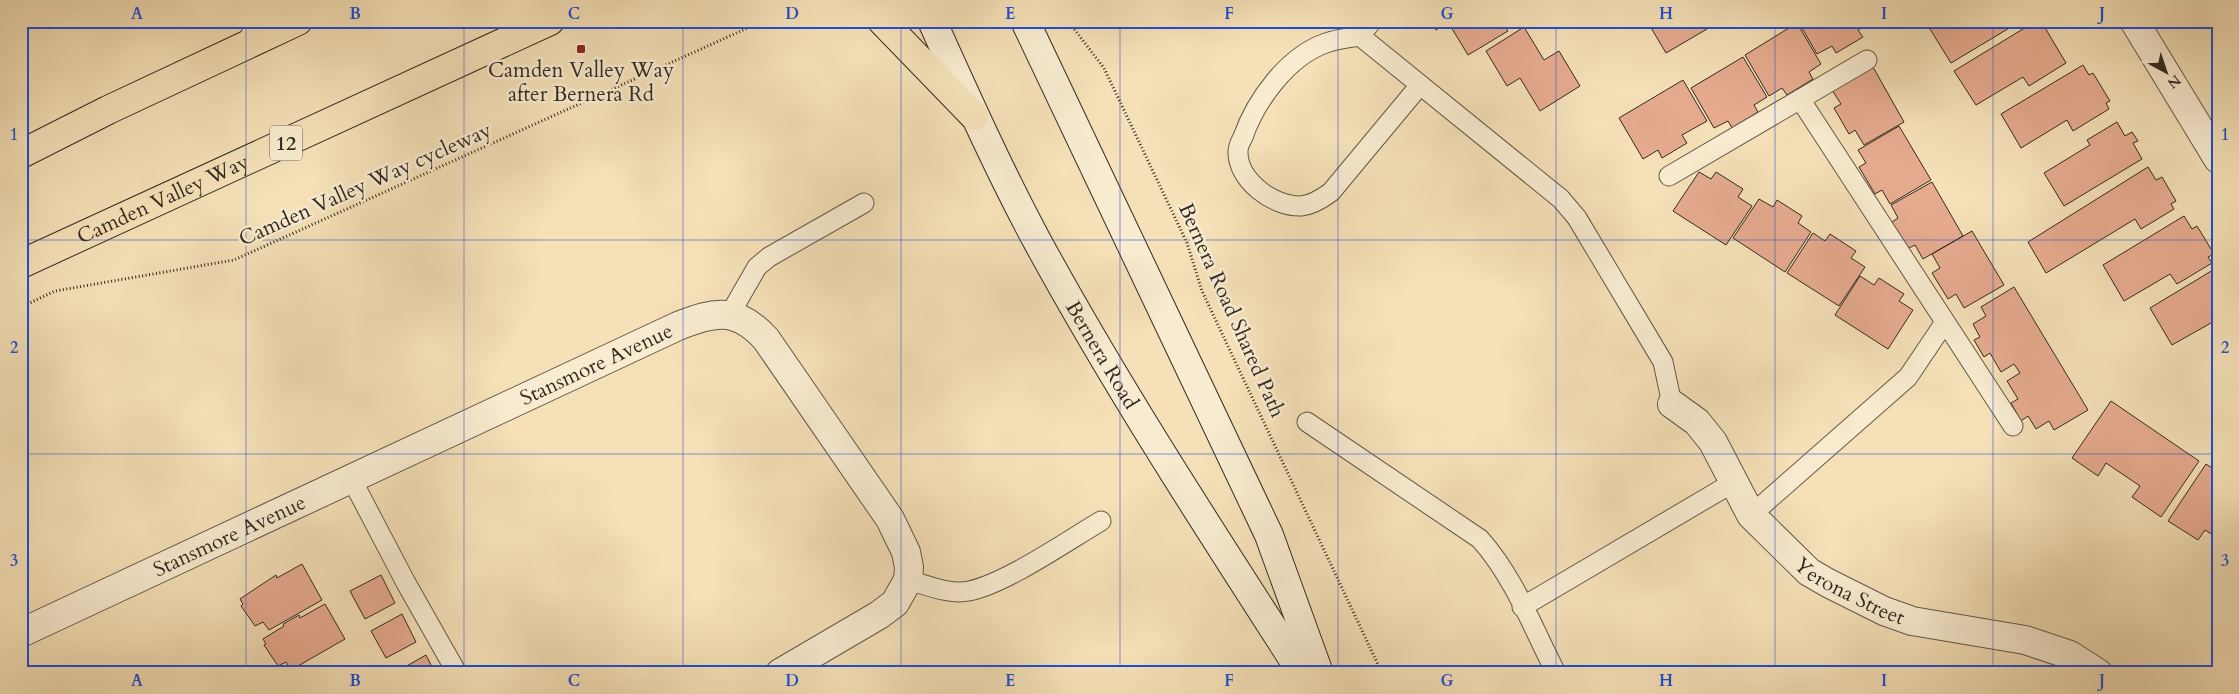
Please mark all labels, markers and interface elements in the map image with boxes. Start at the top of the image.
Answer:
text: A [131,3,143,25]
text: B [349,3,361,25]
text: C [568,3,580,25]
text: D [785,3,799,25]
text: E [1005,3,1015,25]
text: F [1224,3,1234,25]
text: G [1440,3,1454,25]
text: H [1659,3,1673,25]
text: I [1881,3,1887,25]
text: J [2097,3,2105,25]
marker: Camden Valley Way after Bernera Rd [575,43,587,55]
north arrow [2142,48,2192,98]
place label: Camden Valley Way after Bernera Rd [488,56,674,109]
text: N [2163,70,2185,93]
street label: Camden Valley Way cycleway [234,116,496,253]
text: 1 [10,124,18,146]
text: 1 [2221,124,2229,146]
road number: 12 [270,126,302,160]
street label: Camden Valley Way [72,147,254,251]
street label: Bernera Road Shared Path [1171,198,1292,422]
street label: Bernera Road [1058,295,1145,415]
street label: Stansmore Avenue [515,316,678,413]
text: 2 [10,337,18,359]
text: 2 [2221,337,2229,359]
street label: Stansmore Avenue [149,488,311,584]
text: 3 [10,550,18,572]
text: 3 [2221,550,2229,572]
street label: Yerona Street [1787,551,1909,632]
text: A [131,670,143,692]
text: B [349,670,361,692]
text: C [568,670,580,692]
text: D [785,670,799,692]
text: E [1005,670,1015,692]
text: F [1224,670,1234,692]
text: G [1440,670,1454,692]
text: H [1659,670,1673,692]
text: I [1881,670,1887,692]
text: J [2097,670,2105,692]

